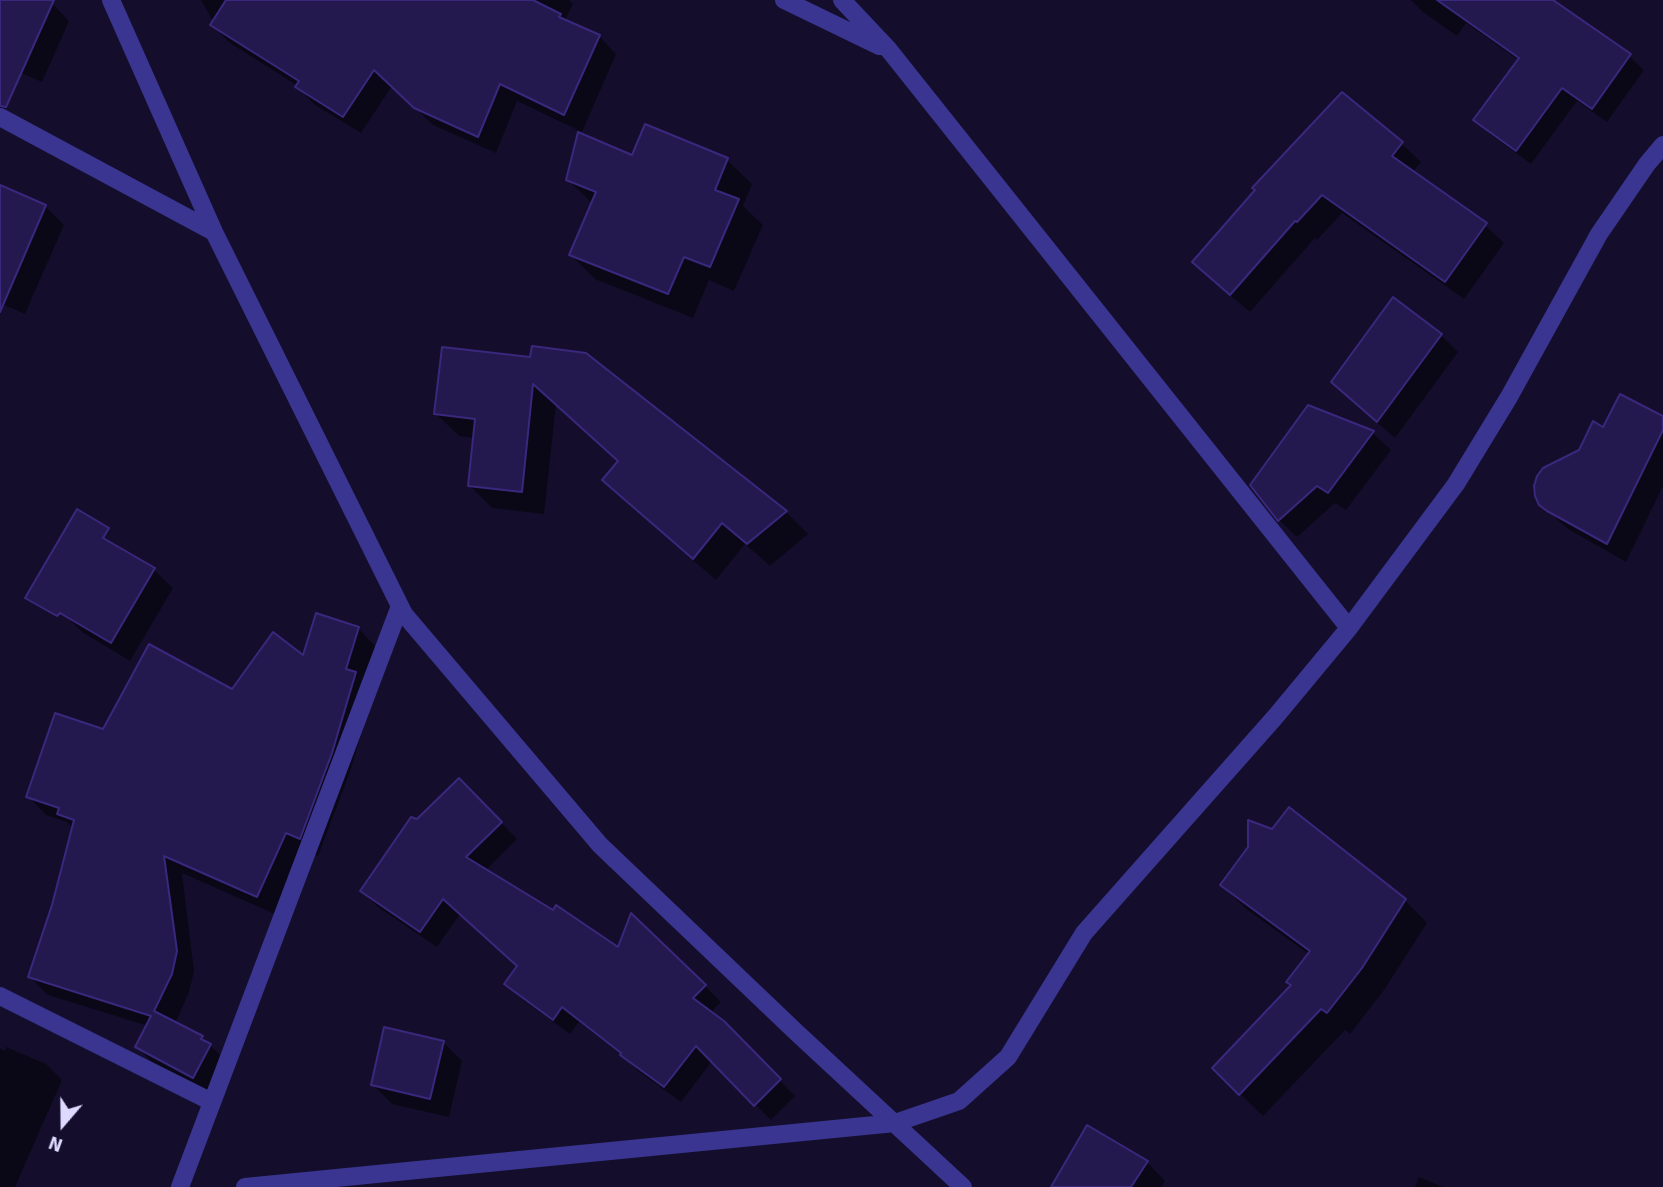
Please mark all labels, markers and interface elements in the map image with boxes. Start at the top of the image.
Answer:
north arrow [28,1089,98,1159]
text: N [46,1130,66,1157]

